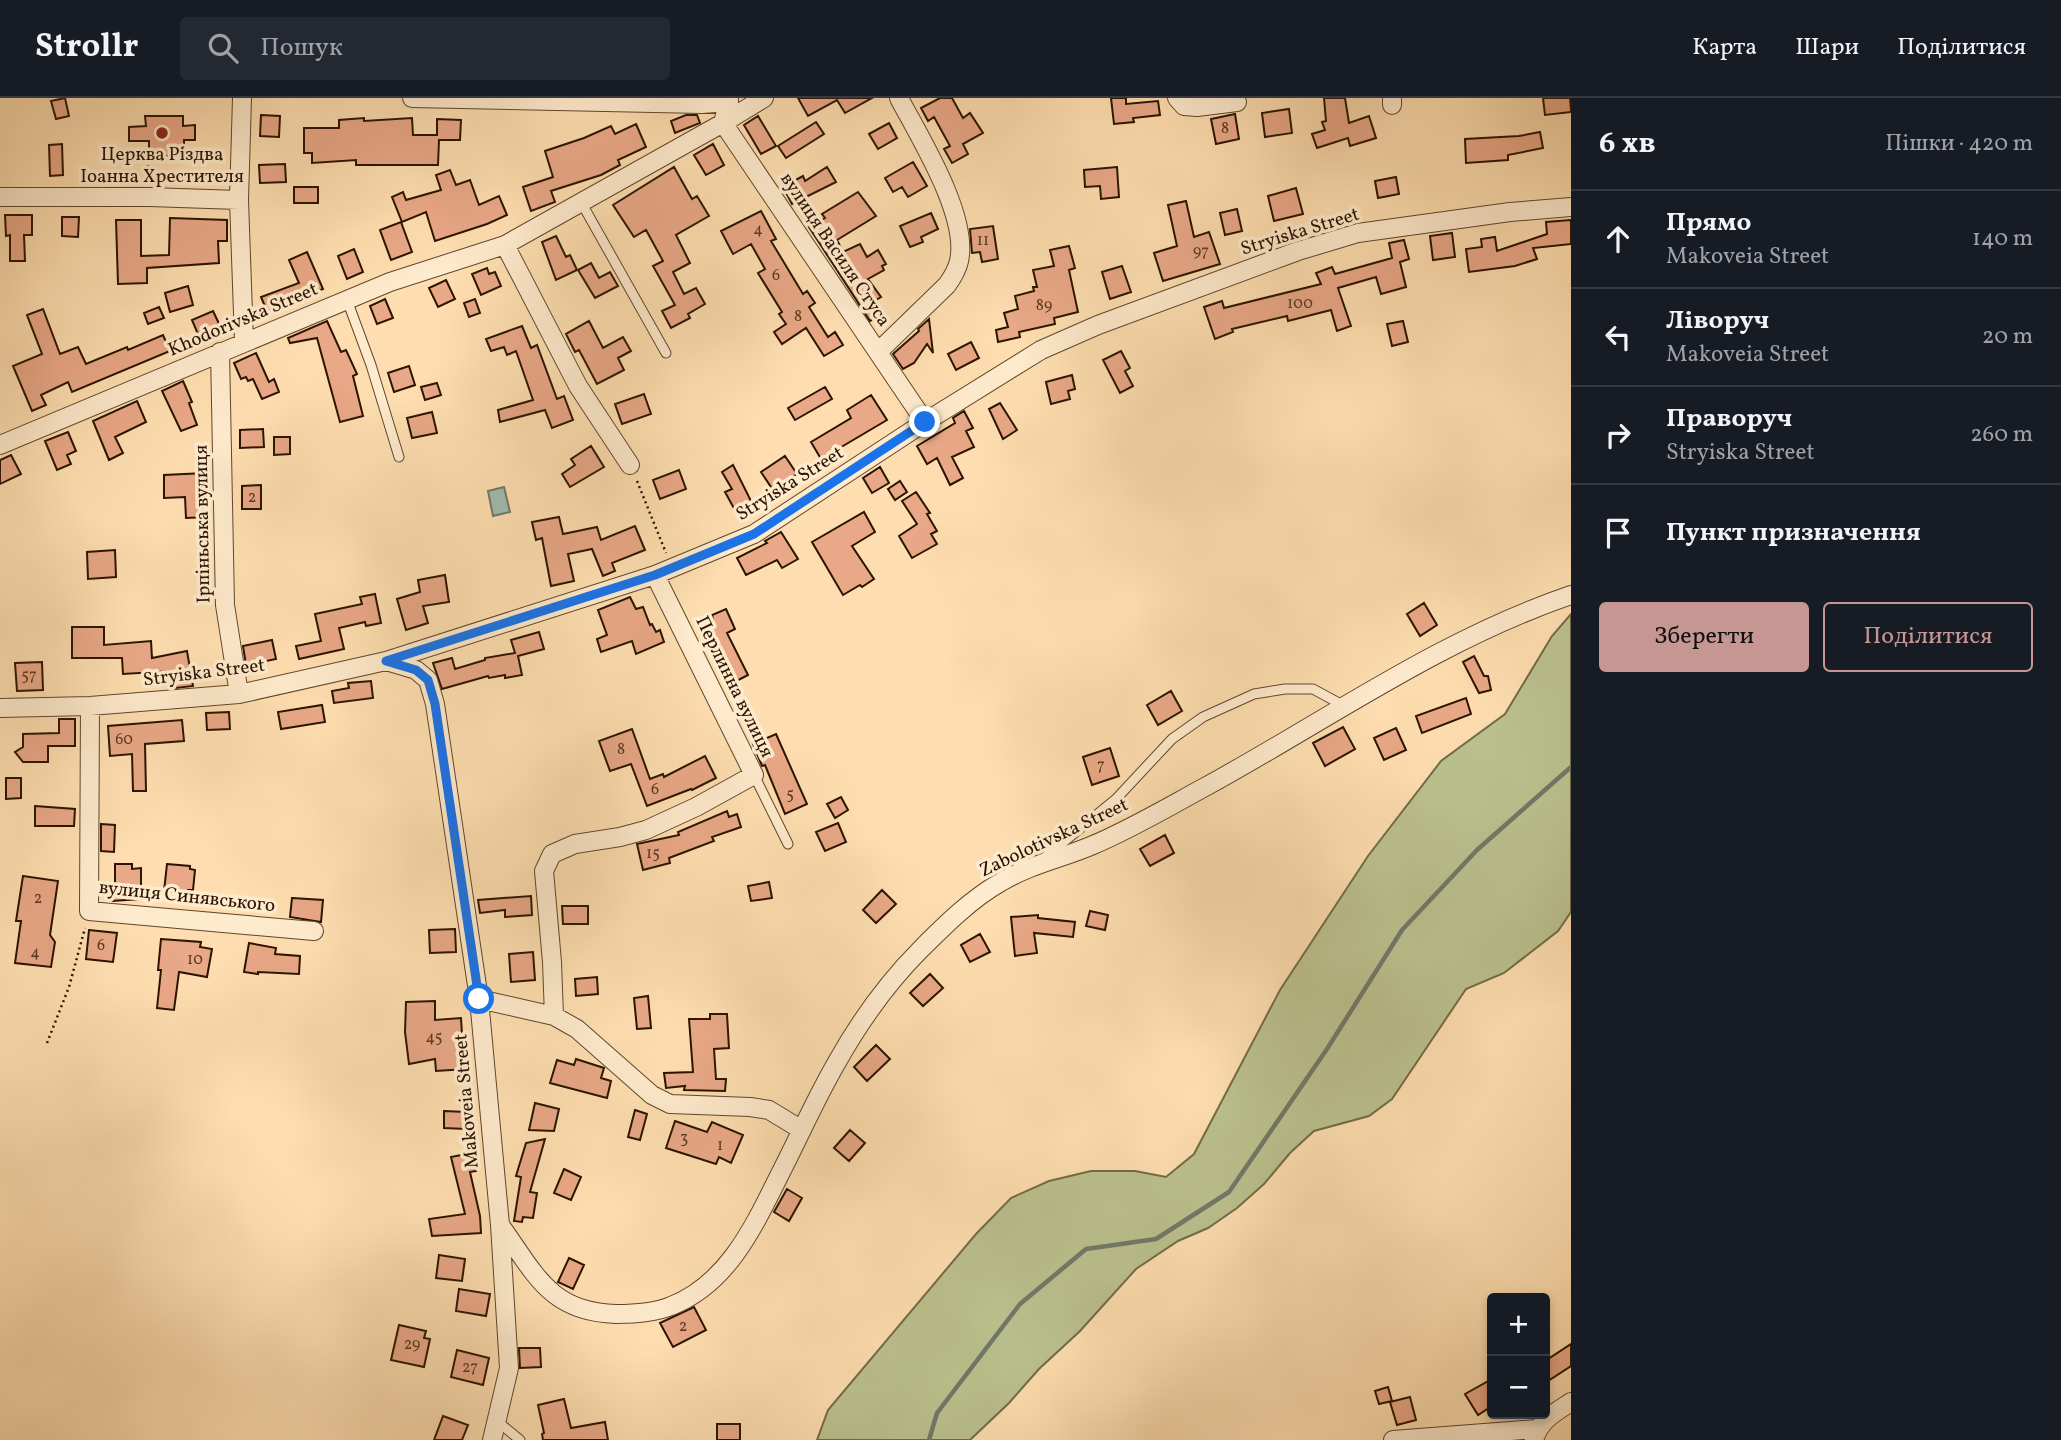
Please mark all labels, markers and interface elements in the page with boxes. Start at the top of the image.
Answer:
search box [180,17,670,80]
text: Strollr [35,25,138,71]
icon: search [204,29,242,67]
text: Пошук [260,30,343,66]
text: Карта [1692,31,1757,65]
text: Шари [1795,31,1859,65]
text: Поділитися [1897,31,2026,65]
house number: 8 [1221,118,1229,140]
text: 6 хв [1599,123,1656,165]
marker: Церква Різдва Іоанна Хрестителя [154,125,170,141]
text: Пішки · 420 m [1885,128,2033,160]
place label: Церква Різдва Іоанна Хрестителя [80,142,244,190]
street label: вулиця Василя Стуса [774,168,896,332]
street label: Stryiska Street [1238,202,1363,262]
text: Прямо [1666,205,1751,241]
house number: 4 [753,219,763,241]
icon: ahead [1599,220,1637,258]
text: 140 m [1972,223,2033,255]
house number: 11 [977,230,989,252]
house number: 97 [1193,241,1209,263]
text: Makoveia Street [1666,241,1829,273]
house number: 6 [772,265,780,287]
street label: Khodorivska Street [164,277,322,363]
house number: 100 [1287,293,1313,315]
house number: 89 [1036,295,1052,317]
text: Ліворуч [1666,303,1769,339]
house number: 8 [794,306,802,328]
icon: left [1599,318,1637,356]
text: 20 m [1982,321,2033,353]
text: Makoveia Street [1666,339,1829,371]
text: Праворуч [1666,401,1792,437]
route end [909,406,940,437]
icon: right [1599,416,1637,454]
text: 260 m [1970,419,2033,451]
text: Stryiska Street [1666,437,1815,469]
street label: Stryiska Street [731,440,849,528]
street label: Ірпіньська вулиця [189,444,217,603]
house number: 2 [248,487,256,509]
icon: arrive [1599,514,1637,552]
text: Пункт призначення [1666,515,1921,551]
button: Зберегти [1599,602,1809,672]
button: Поділитися [1823,602,2033,672]
street label: Перлинна вулиця [688,612,780,762]
street label: Stryiska Street [142,653,267,693]
house number: 57 [21,665,37,687]
house number: 60 [115,729,133,751]
house number: 8 [617,739,625,761]
house number: 7 [1097,755,1105,777]
house number: 6 [651,779,659,801]
house number: 5 [786,784,794,806]
street label: Zabolotivska Street [975,792,1133,884]
house number: 15 [646,843,660,865]
street label: вулиця Синявського [98,875,276,919]
house number: 2 [34,888,42,910]
house number: 6 [97,935,105,957]
house number: 4 [30,942,40,964]
house number: 10 [187,949,203,971]
route start [463,983,494,1014]
house number: 45 [426,1027,442,1049]
street label: Makoveia Street [448,1032,486,1169]
house number: 3 [680,1128,688,1150]
house number: 1 [717,1135,723,1157]
map controls [1487,1293,1550,1419]
button: + [1487,1293,1550,1356]
house number: 2 [679,1316,687,1338]
house number: 29 [404,1334,420,1356]
button: − [1487,1356,1550,1419]
house number: 27 [462,1357,478,1379]

